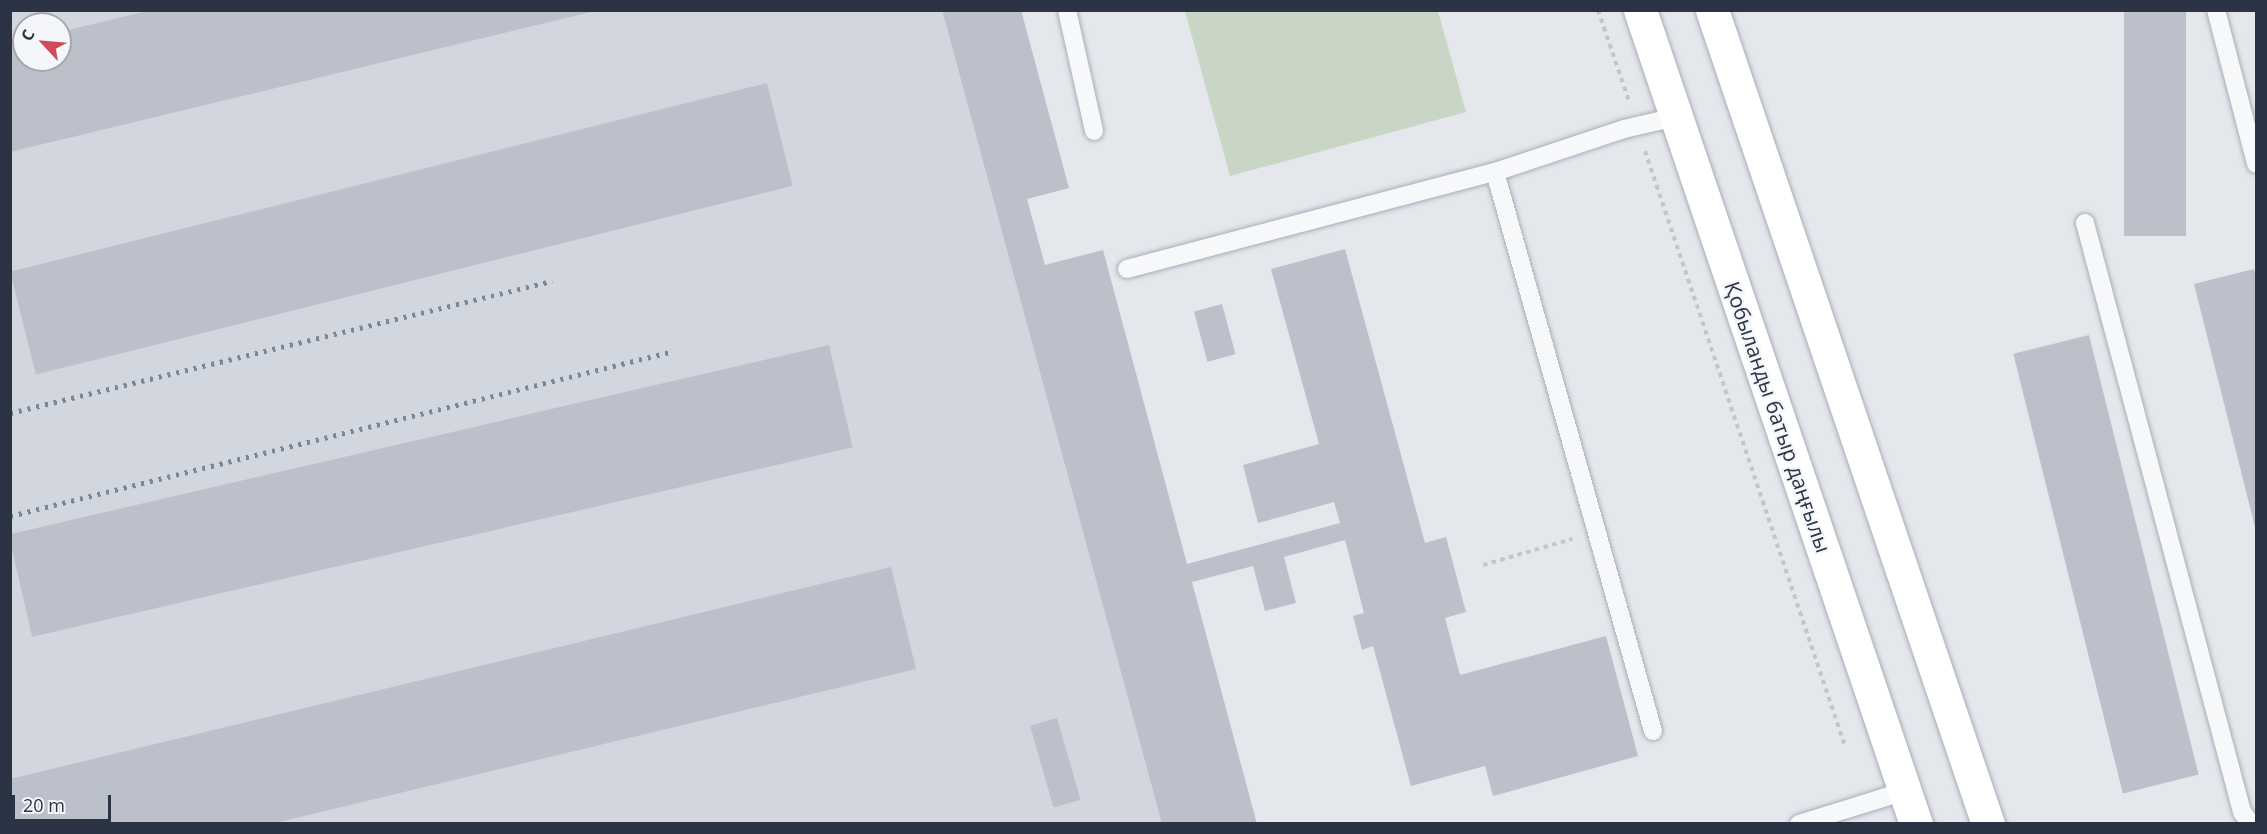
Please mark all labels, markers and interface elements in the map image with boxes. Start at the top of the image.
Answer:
north arrow [12,12,72,72]
text: С [15,26,40,44]
street label: Қобыланды батыр даңғылы [1720,278,1836,556]
scale bar [15,783,114,821]
text: 20 m [23,793,65,817]

